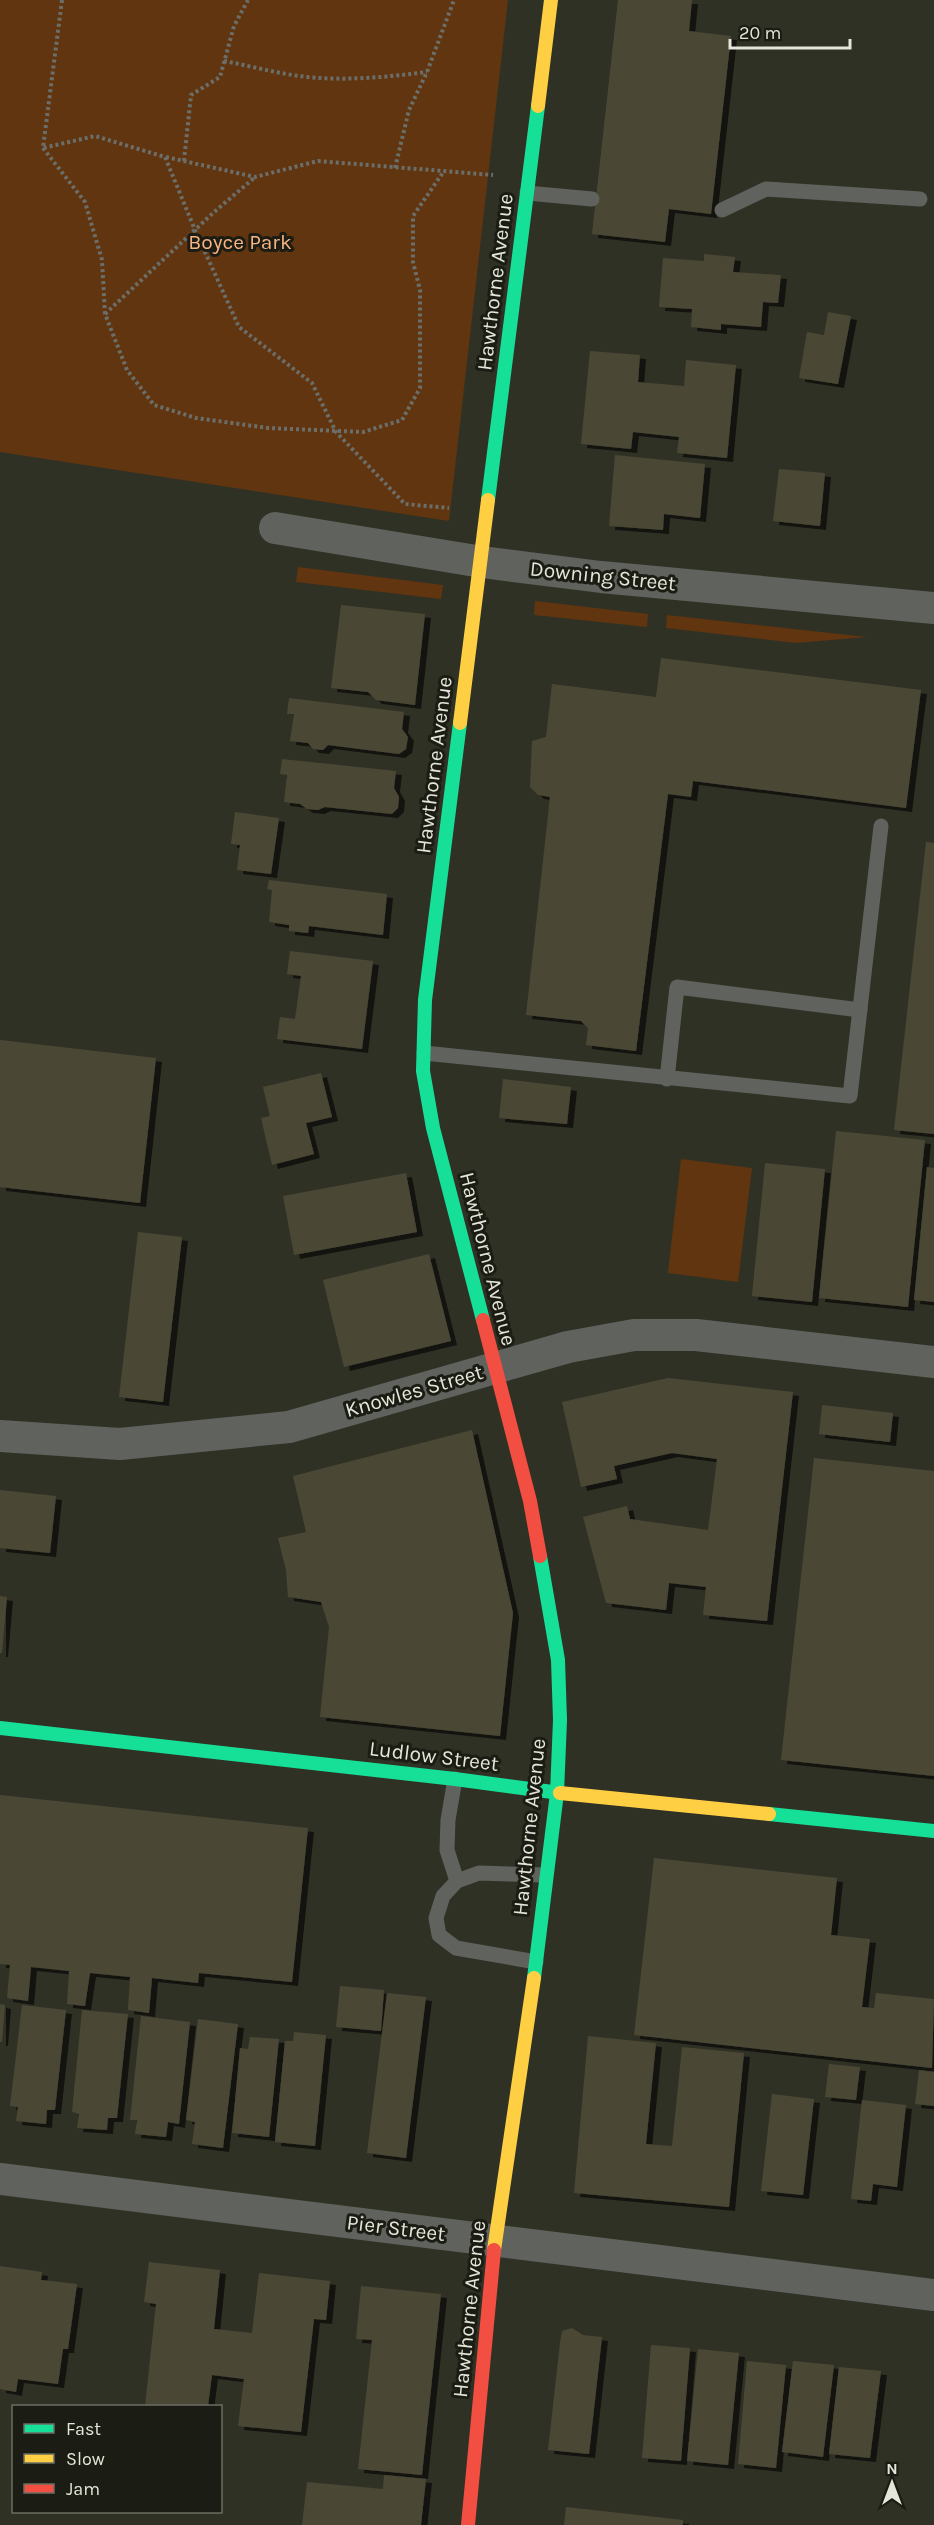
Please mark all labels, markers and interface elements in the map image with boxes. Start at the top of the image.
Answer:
scale bar [730,12,850,50]
text: 20 m [739,22,781,44]
street label: Hawthorne Avenue [472,192,518,372]
park label: Boyce Park [188,230,292,254]
street label: Downing Street [529,556,677,596]
street label: Hawthorne Avenue [411,675,457,855]
street label: Hawthorne Avenue [455,1170,521,1348]
street label: Knowles Street [342,1360,486,1422]
street label: Ludlow Street [368,1736,500,1776]
street label: Hawthorne Avenue [508,1737,550,1917]
street label: Pier Street [345,2210,447,2246]
street label: Hawthorne Avenue [448,2219,490,2399]
legend [12,2405,222,2513]
text: Fast [66,2418,101,2440]
text: Slow [66,2448,105,2470]
north arrow [862,2453,922,2513]
text: N [886,2459,898,2478]
text: Jam [66,2478,100,2500]

